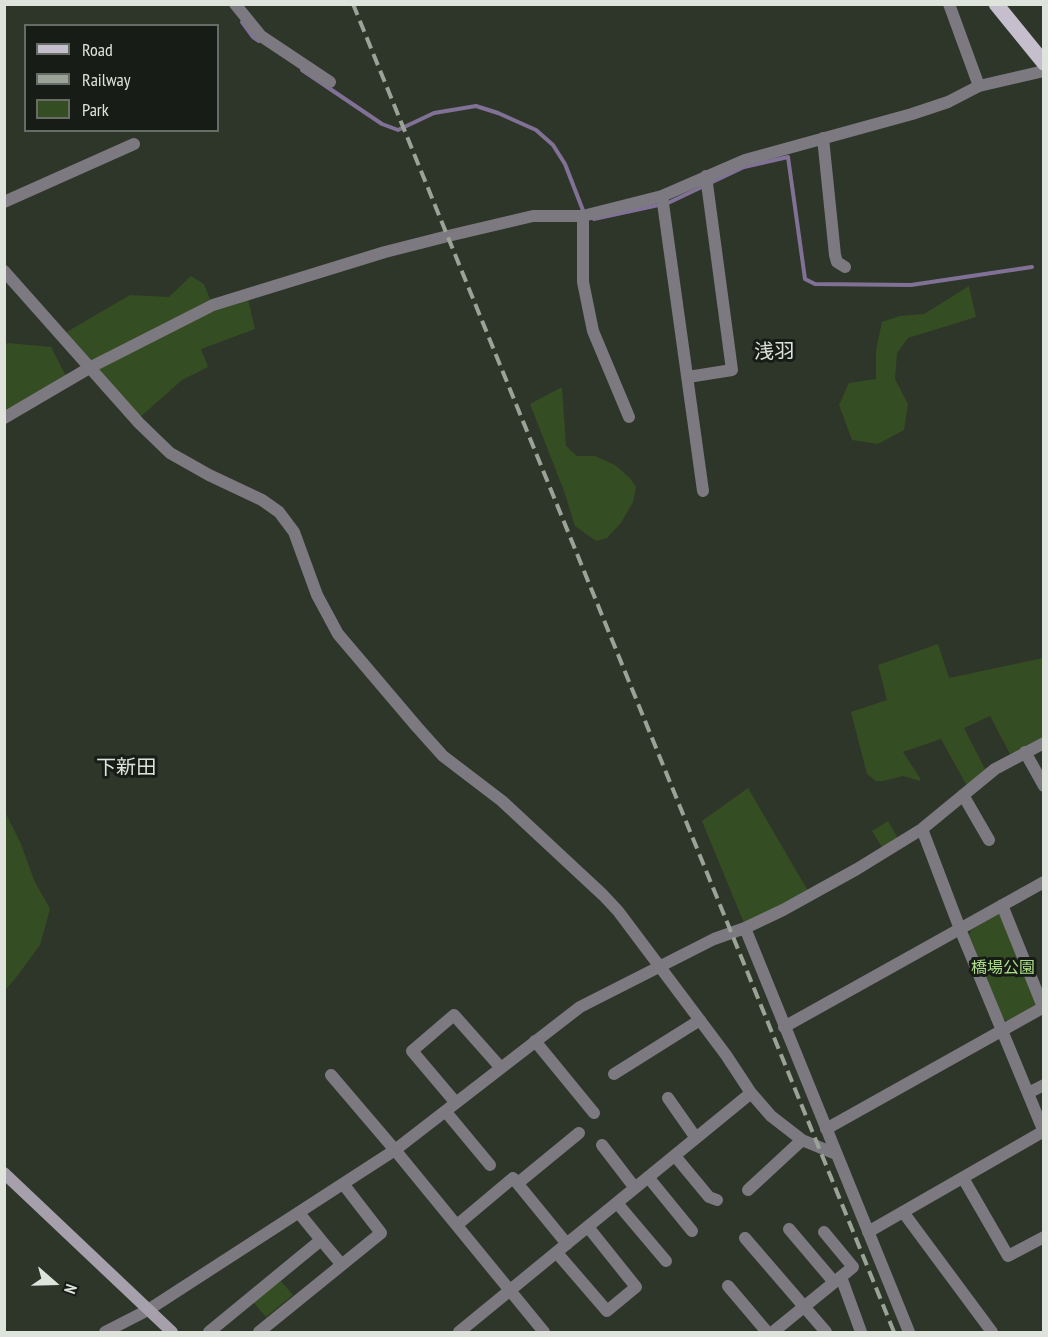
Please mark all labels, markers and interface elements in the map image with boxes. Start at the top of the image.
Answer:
legend [24,24,219,132]
text: Road [82,38,113,61]
text: Railway [82,68,131,91]
text: Park [82,98,109,121]
district label: 浅羽 [754,340,794,364]
district label: 下新田 [96,756,156,780]
park label: 橋場公園 [971,958,1035,978]
north arrow [24,1253,84,1313]
text: N [60,1282,82,1297]

